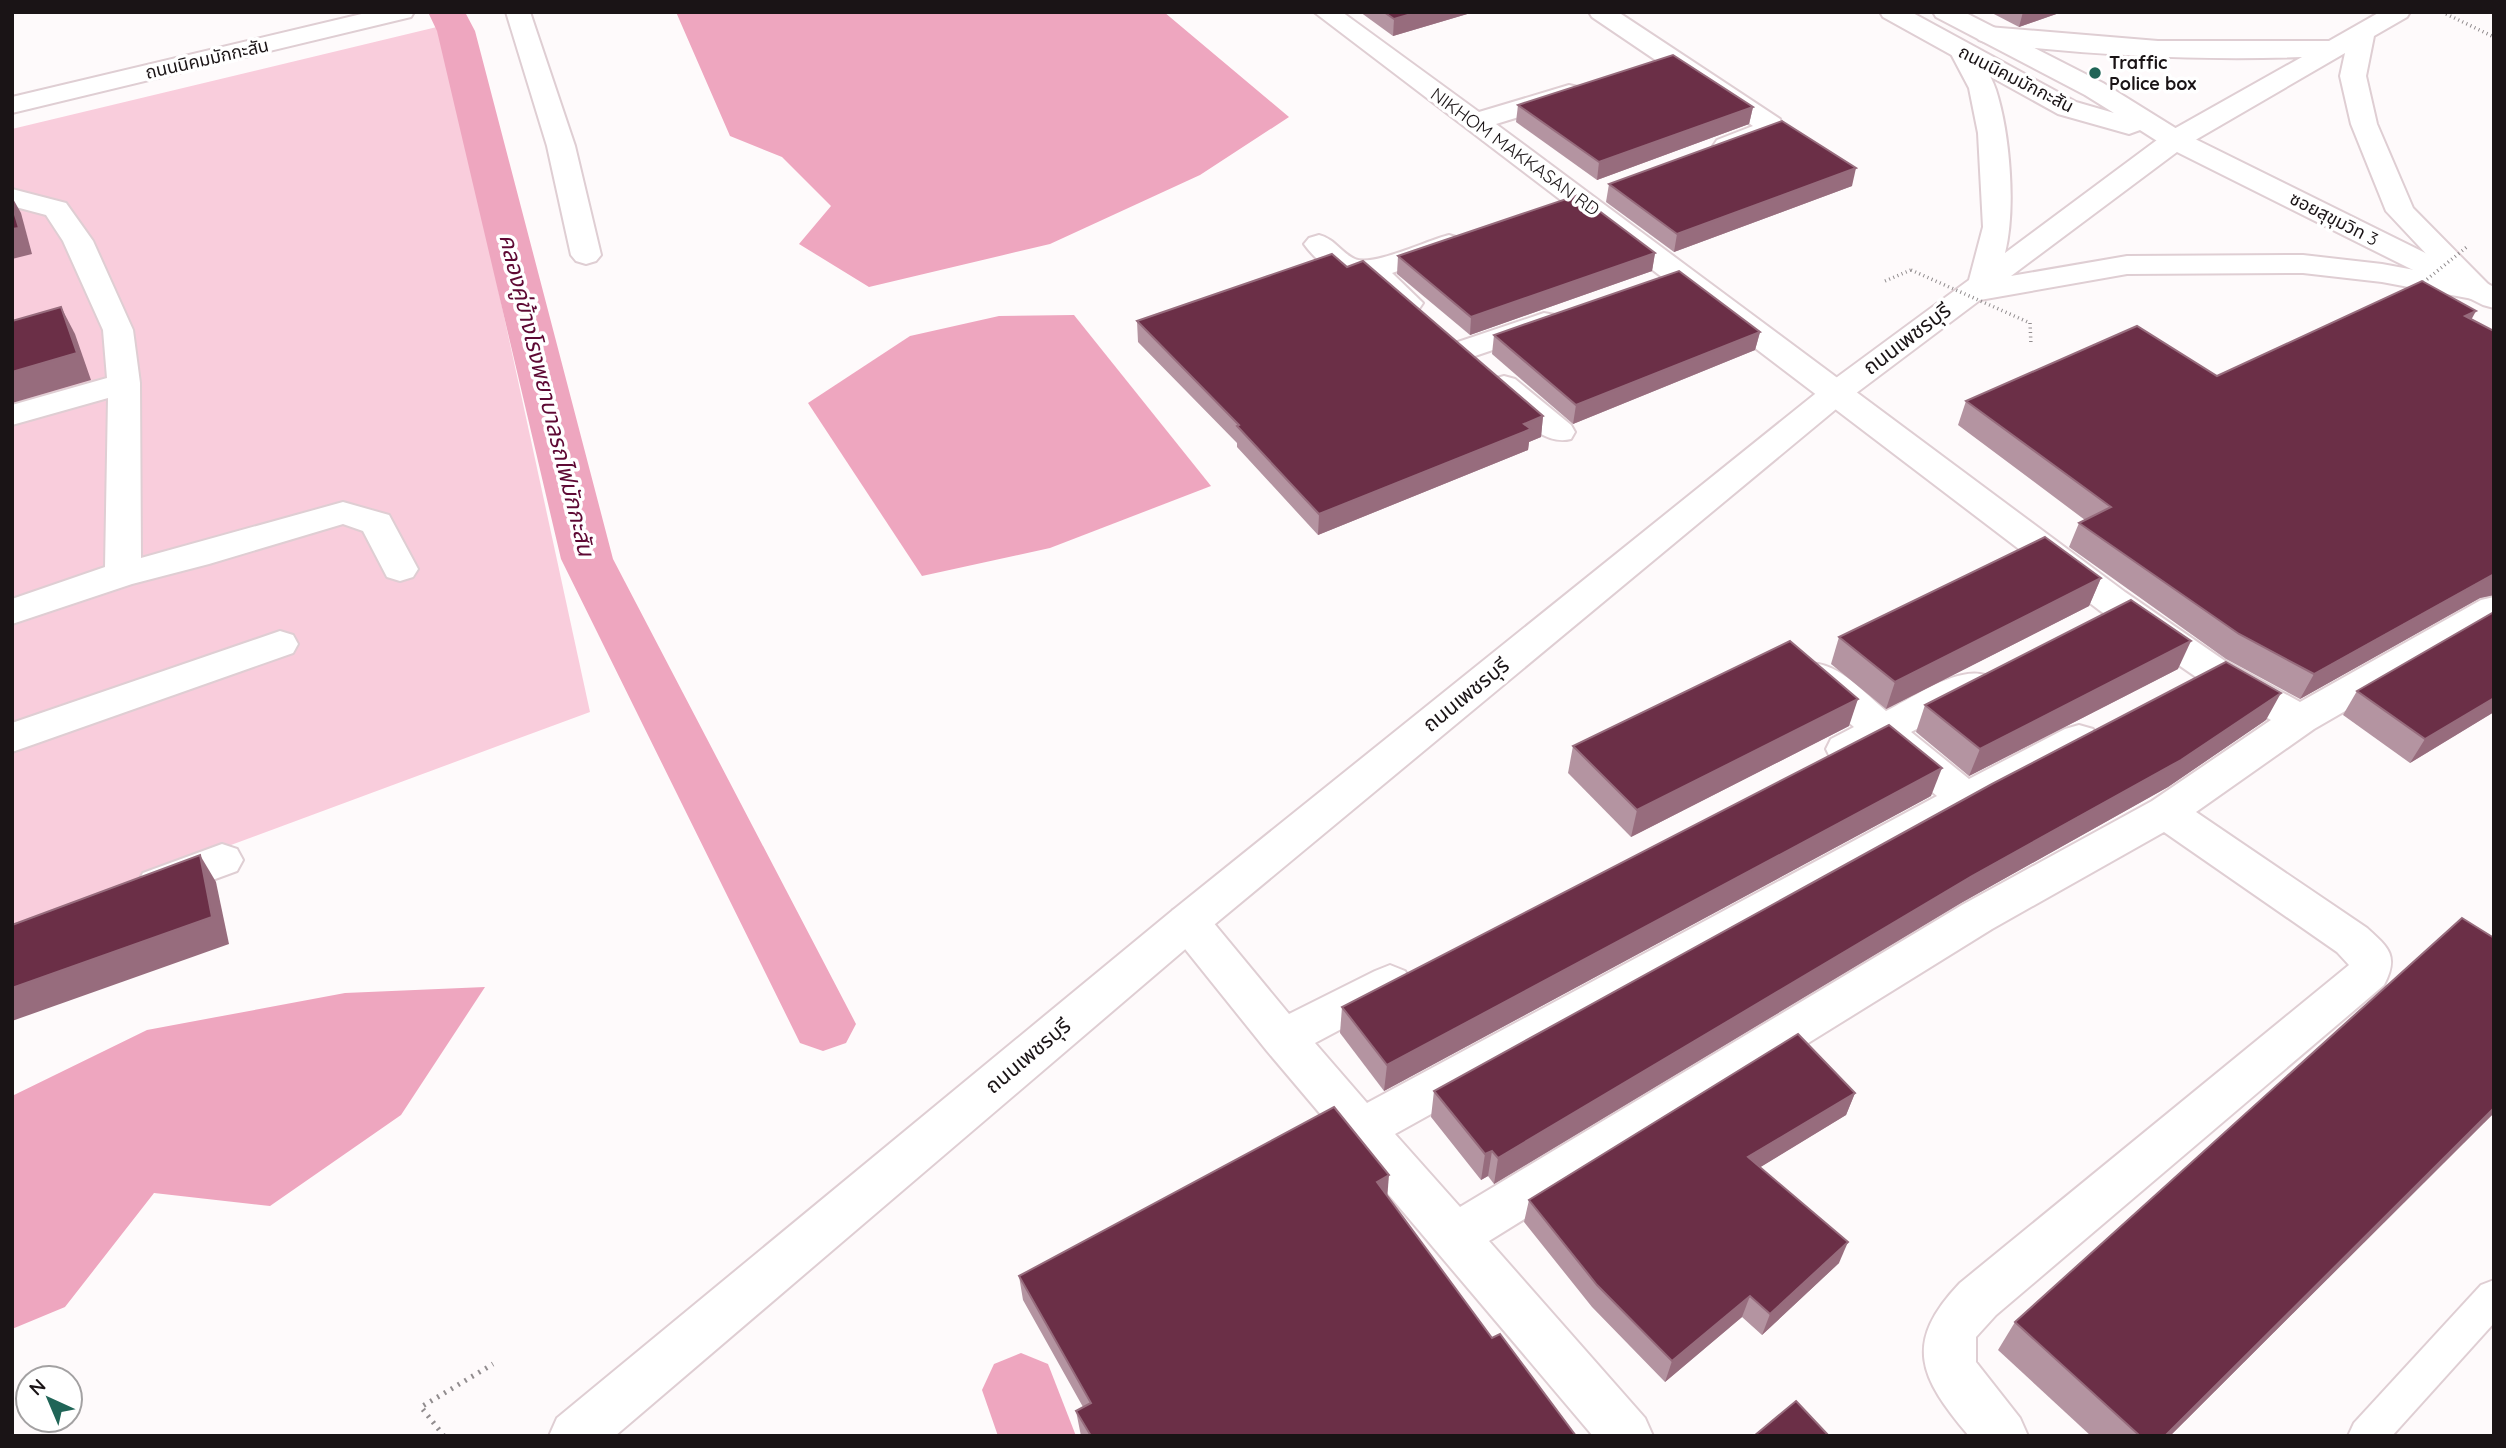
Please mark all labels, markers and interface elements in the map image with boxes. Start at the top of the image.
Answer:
street label: ถนนนิคมมักกะสัน [143,33,271,84]
street label: ถนนนิคมมักกะสัน [1955,40,2078,117]
place label: Traffic Police box [2109,51,2197,95]
marker: Traffic Police box [2087,65,2103,81]
street label: NIKHOM MAKKASAN RD [1426,82,1604,221]
street label: ซอยสุขุมวิท 3 [2286,186,2382,251]
water label: คลองคู่ข้างโรงพยาบาลรถไฟมักกะสัน [492,231,602,561]
street label: ถนนเพชรบุรี [1857,297,1956,381]
street label: ถนนเพชรบุรี [1417,652,1514,738]
street label: ถนนเพชรบุรี [979,1012,1076,1099]
north arrow [14,1364,84,1434]
text: N [24,1373,51,1400]

